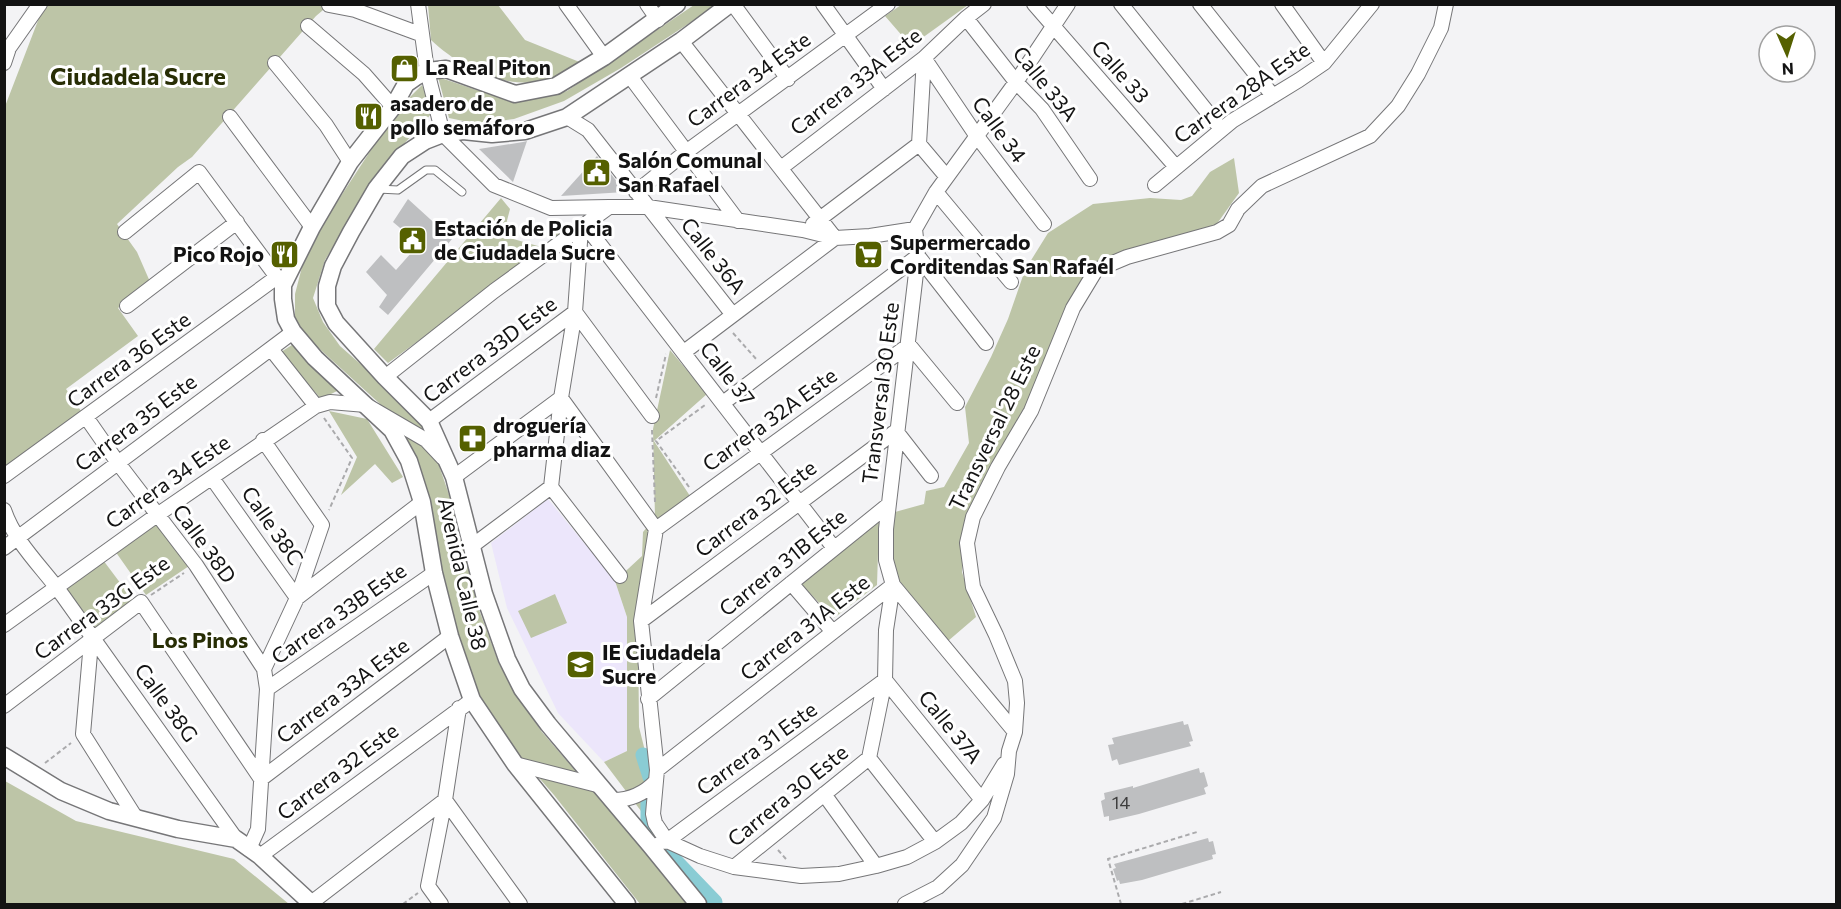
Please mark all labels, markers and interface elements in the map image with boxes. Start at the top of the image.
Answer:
street label: Carrera 33A Este [785,22,926,140]
north arrow [1757,24,1817,84]
street label: Carrera 34 Este [682,26,815,132]
street label: Calle 33 [1087,34,1155,108]
street label: Carrera 28A Este [1168,36,1314,148]
street label: Calle 33A [1008,41,1084,126]
shop icon: La Real Piton [388,52,420,84]
place label: La Real Piton [425,54,551,79]
text: N [1781,60,1794,79]
district label: Ciudadela Sucre [50,61,226,90]
place label: asadero de pollo semáforo [390,90,535,139]
street label: Calle 34 [968,91,1033,167]
restaurant icon: asadero de pollo semáforo [353,100,385,132]
place label: Salón Comunal San Rafael [618,147,762,196]
public building icon: Salón Comunal San Rafael [581,157,613,189]
street label: Calle 36A [677,212,752,298]
place label: Estación de Policia de Ciudadela Sucre [434,215,615,264]
public building icon: Estación de Policia de Ciudadela Sucre [397,225,429,257]
place label: Supermercado Corditendas San Rafaél [890,229,1114,278]
restaurant icon: Pico Rojo [269,239,301,271]
supermarket icon: Supermercado Corditendas San Rafaél [853,239,885,271]
place label: Pico Rojo [173,241,264,266]
street label: Carrera 33D Este [417,290,561,407]
street label: Transversal 30 Este [856,301,903,485]
street label: Carrera 36 Este [62,306,195,412]
street label: Calle 37 [696,336,761,410]
street label: Transversal 28 Este [943,340,1045,514]
street label: Carrera 32A Este [697,362,841,476]
street label: Carrera 35 Este [69,368,201,476]
place label: droguería pharma diaz [493,412,611,461]
pharmacy icon: droguería pharma diaz [456,422,488,454]
street label: Carrera 34 Este [100,429,234,533]
street label: Carrera 32 Este [690,454,821,561]
street label: Calle 38C [237,481,309,569]
street label: Avenida Calle 38 [434,495,493,652]
street label: Calle 38D [168,499,242,587]
street label: Carrera 31B Este [714,503,851,621]
street label: Carrera 33G Este [29,549,174,664]
street label: Carrera 33B Este [266,557,410,669]
street label: Carrera 31A Este [735,569,874,685]
district label: Los Pinos [152,626,248,653]
street label: Carrera 33A Este [271,632,413,748]
place label: IE Ciudadela Sucre [602,639,721,688]
school or university icon: IE Ciudadela Sucre [565,649,597,681]
street label: Calle 38G [130,658,204,746]
street label: Calle 37A [914,684,988,768]
street label: Carrera 31 Este [691,696,821,800]
street label: Carrera 32 Este [272,717,403,824]
street label: Carrera 30 Este [722,739,852,851]
house number: 14 [1112,791,1130,813]

